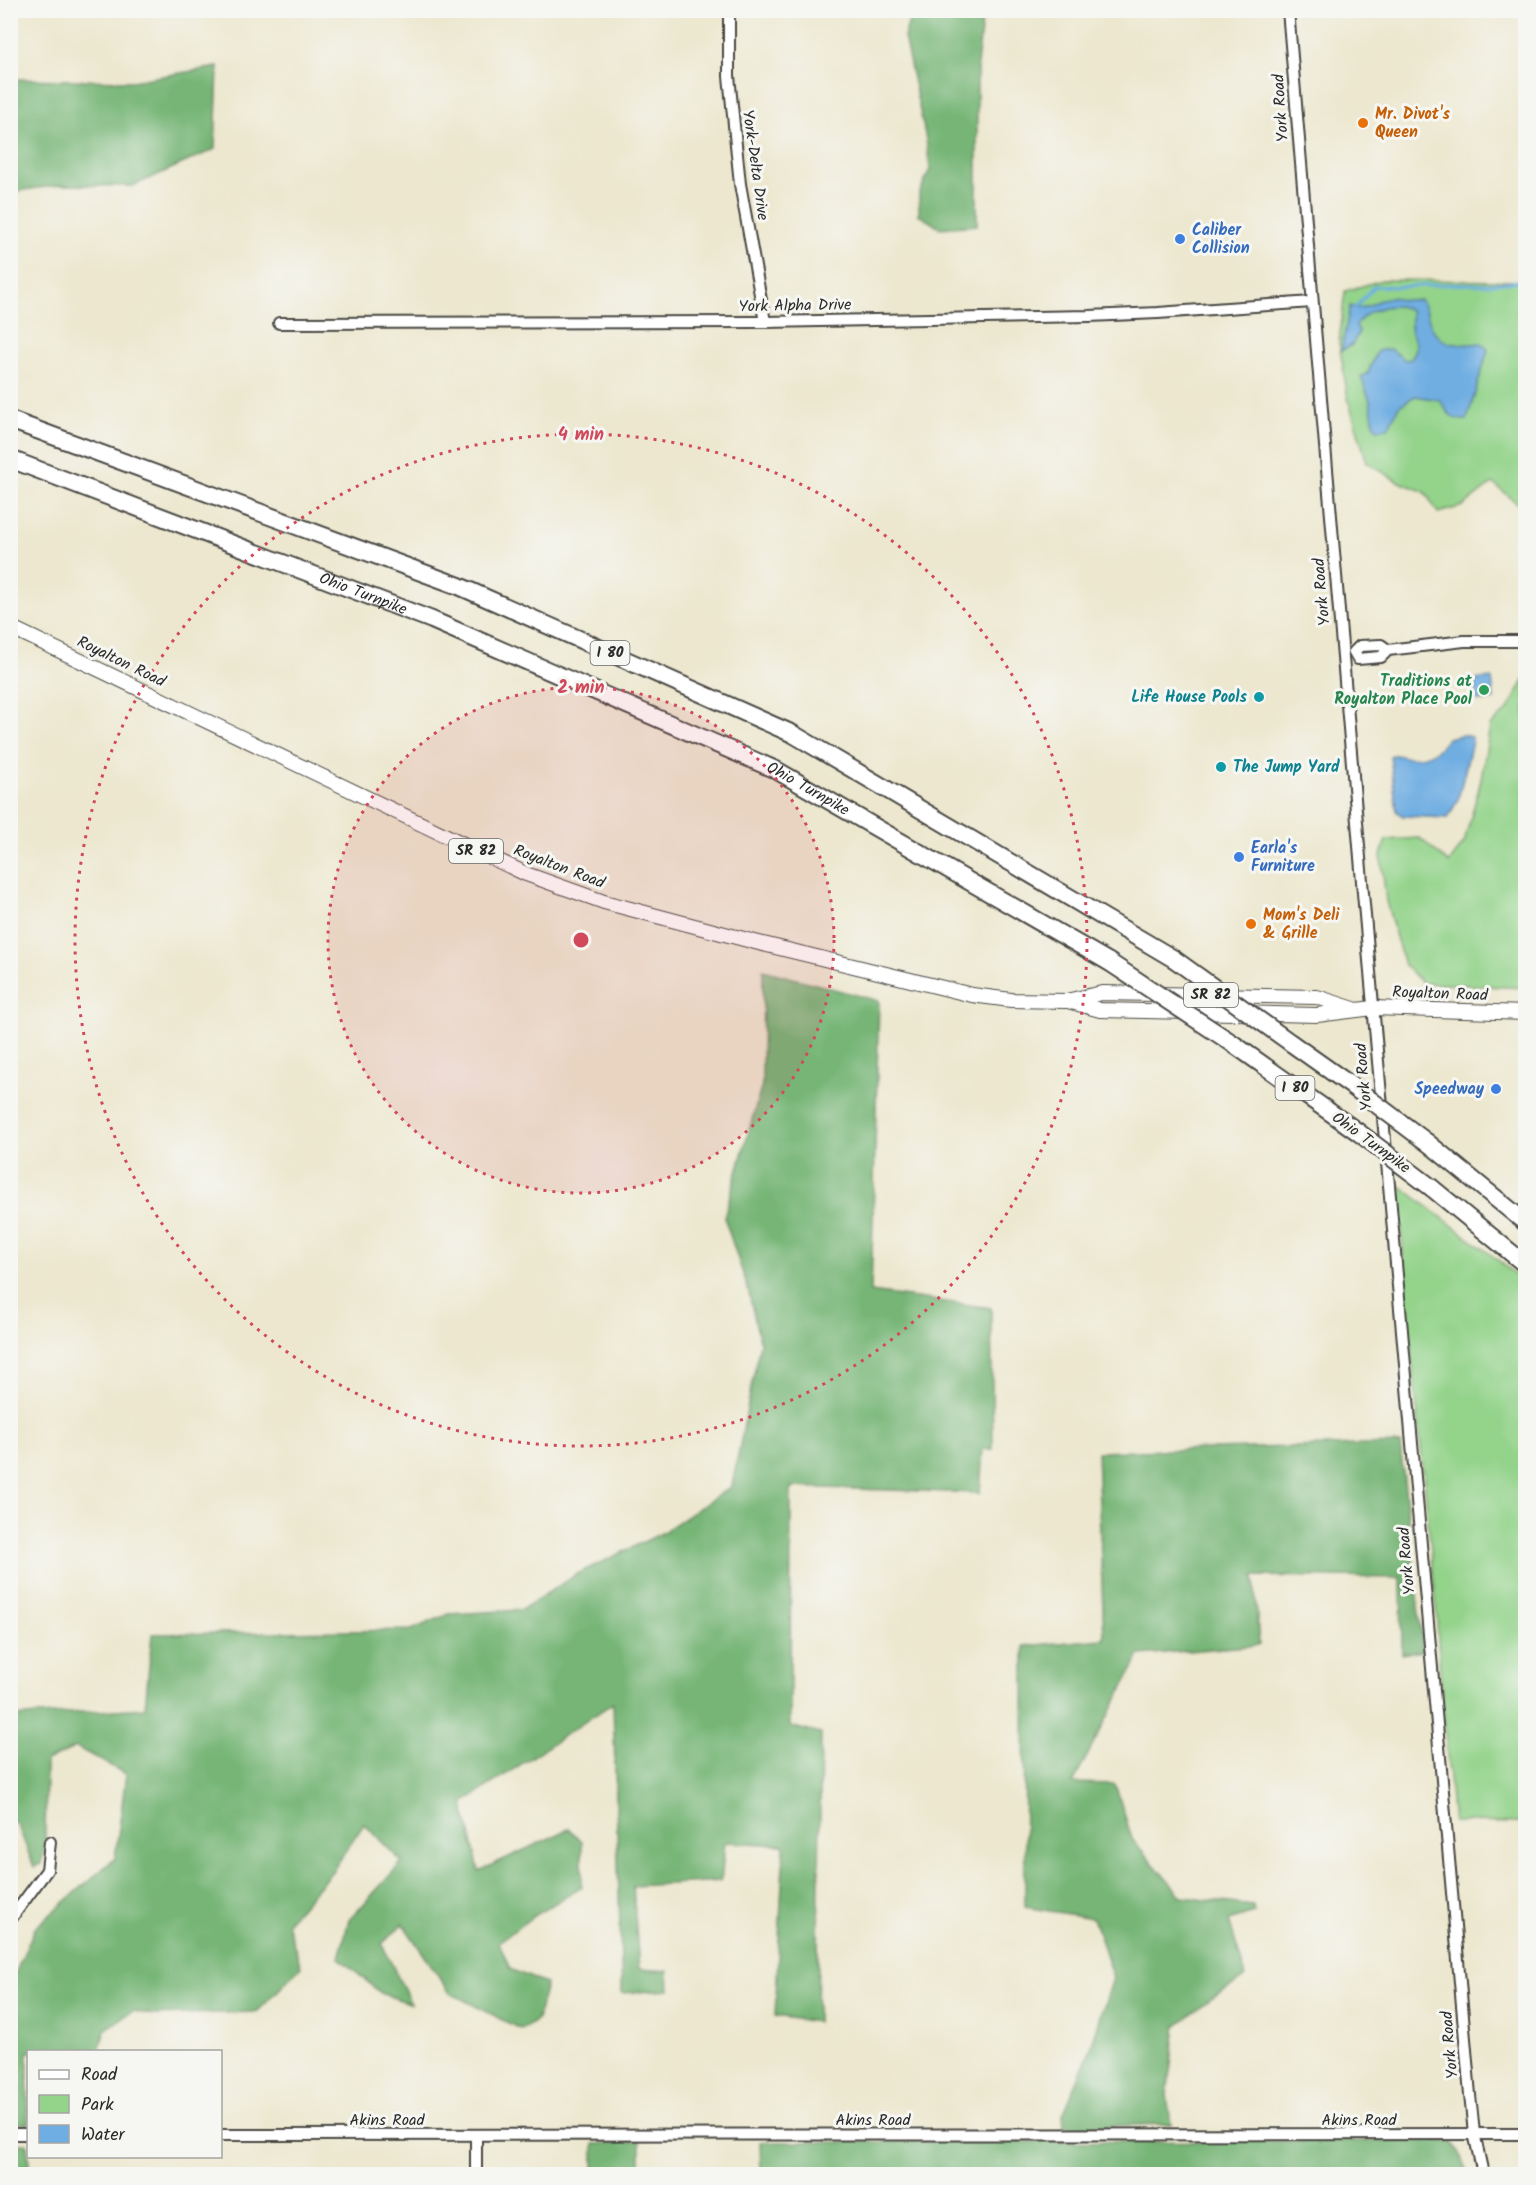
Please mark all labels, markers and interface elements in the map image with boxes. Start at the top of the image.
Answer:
street label: York Road [1266,72,1296,143]
place label: Mr. Divot's Queen [1375,102,1450,145]
street label: York-Delta Drive [735,108,775,222]
marker: Mr. Divot's Queen [1356,116,1370,130]
place label: Caliber Collision [1192,218,1250,261]
marker: Caliber Collision [1173,232,1187,246]
street label: York Alpha Drive [738,293,852,319]
text: 4 min [558,421,604,450]
street label: York Road [1307,556,1337,627]
street label: Ohio Turnpike [316,566,411,622]
street label: Royalton Road [72,630,171,695]
road number: I 80 [590,641,630,665]
place label: Traditions at Royalton Place Pool [1334,669,1473,712]
text: 2 min [558,674,604,703]
marker: Traditions at Royalton Place Pool [1477,683,1491,697]
place label: Life House Pools [1131,685,1248,710]
marker: Life House Pools [1252,690,1266,704]
street label: Ohio Turnpike [763,755,854,822]
place label: The Jump Yard [1233,755,1340,780]
marker: The Jump Yard [1214,760,1228,774]
place label: Earla's Furniture [1251,836,1315,879]
street label: Royalton Road [510,838,609,896]
road number: SR 82 [449,839,503,863]
marker: Earla's Furniture [1232,850,1246,864]
place label: Mom's Deli & Grille [1263,903,1340,946]
marker: Mom's Deli & Grille [1244,917,1258,931]
centre of rings [571,930,591,950]
street label: Royalton Road [1392,980,1489,1008]
road number: SR 82 [1184,983,1238,1007]
street label: York Road [1349,1041,1379,1112]
road number: I 80 [1276,1076,1314,1100]
place label: Speedway [1414,1077,1485,1102]
marker: Speedway [1489,1082,1503,1096]
street label: Ohio Turnpike [1326,1106,1416,1180]
street label: York Road [1392,1525,1422,1596]
street label: York Road [1435,2009,1465,2080]
legend [27,2050,222,2158]
text: Road [81,2061,118,2090]
text: Park [81,2091,114,2120]
street label: Akins Road [350,2108,425,2133]
street label: Akins Road [836,2108,911,2133]
street label: Akins Road [1322,2108,1397,2133]
text: Water [81,2121,126,2150]

